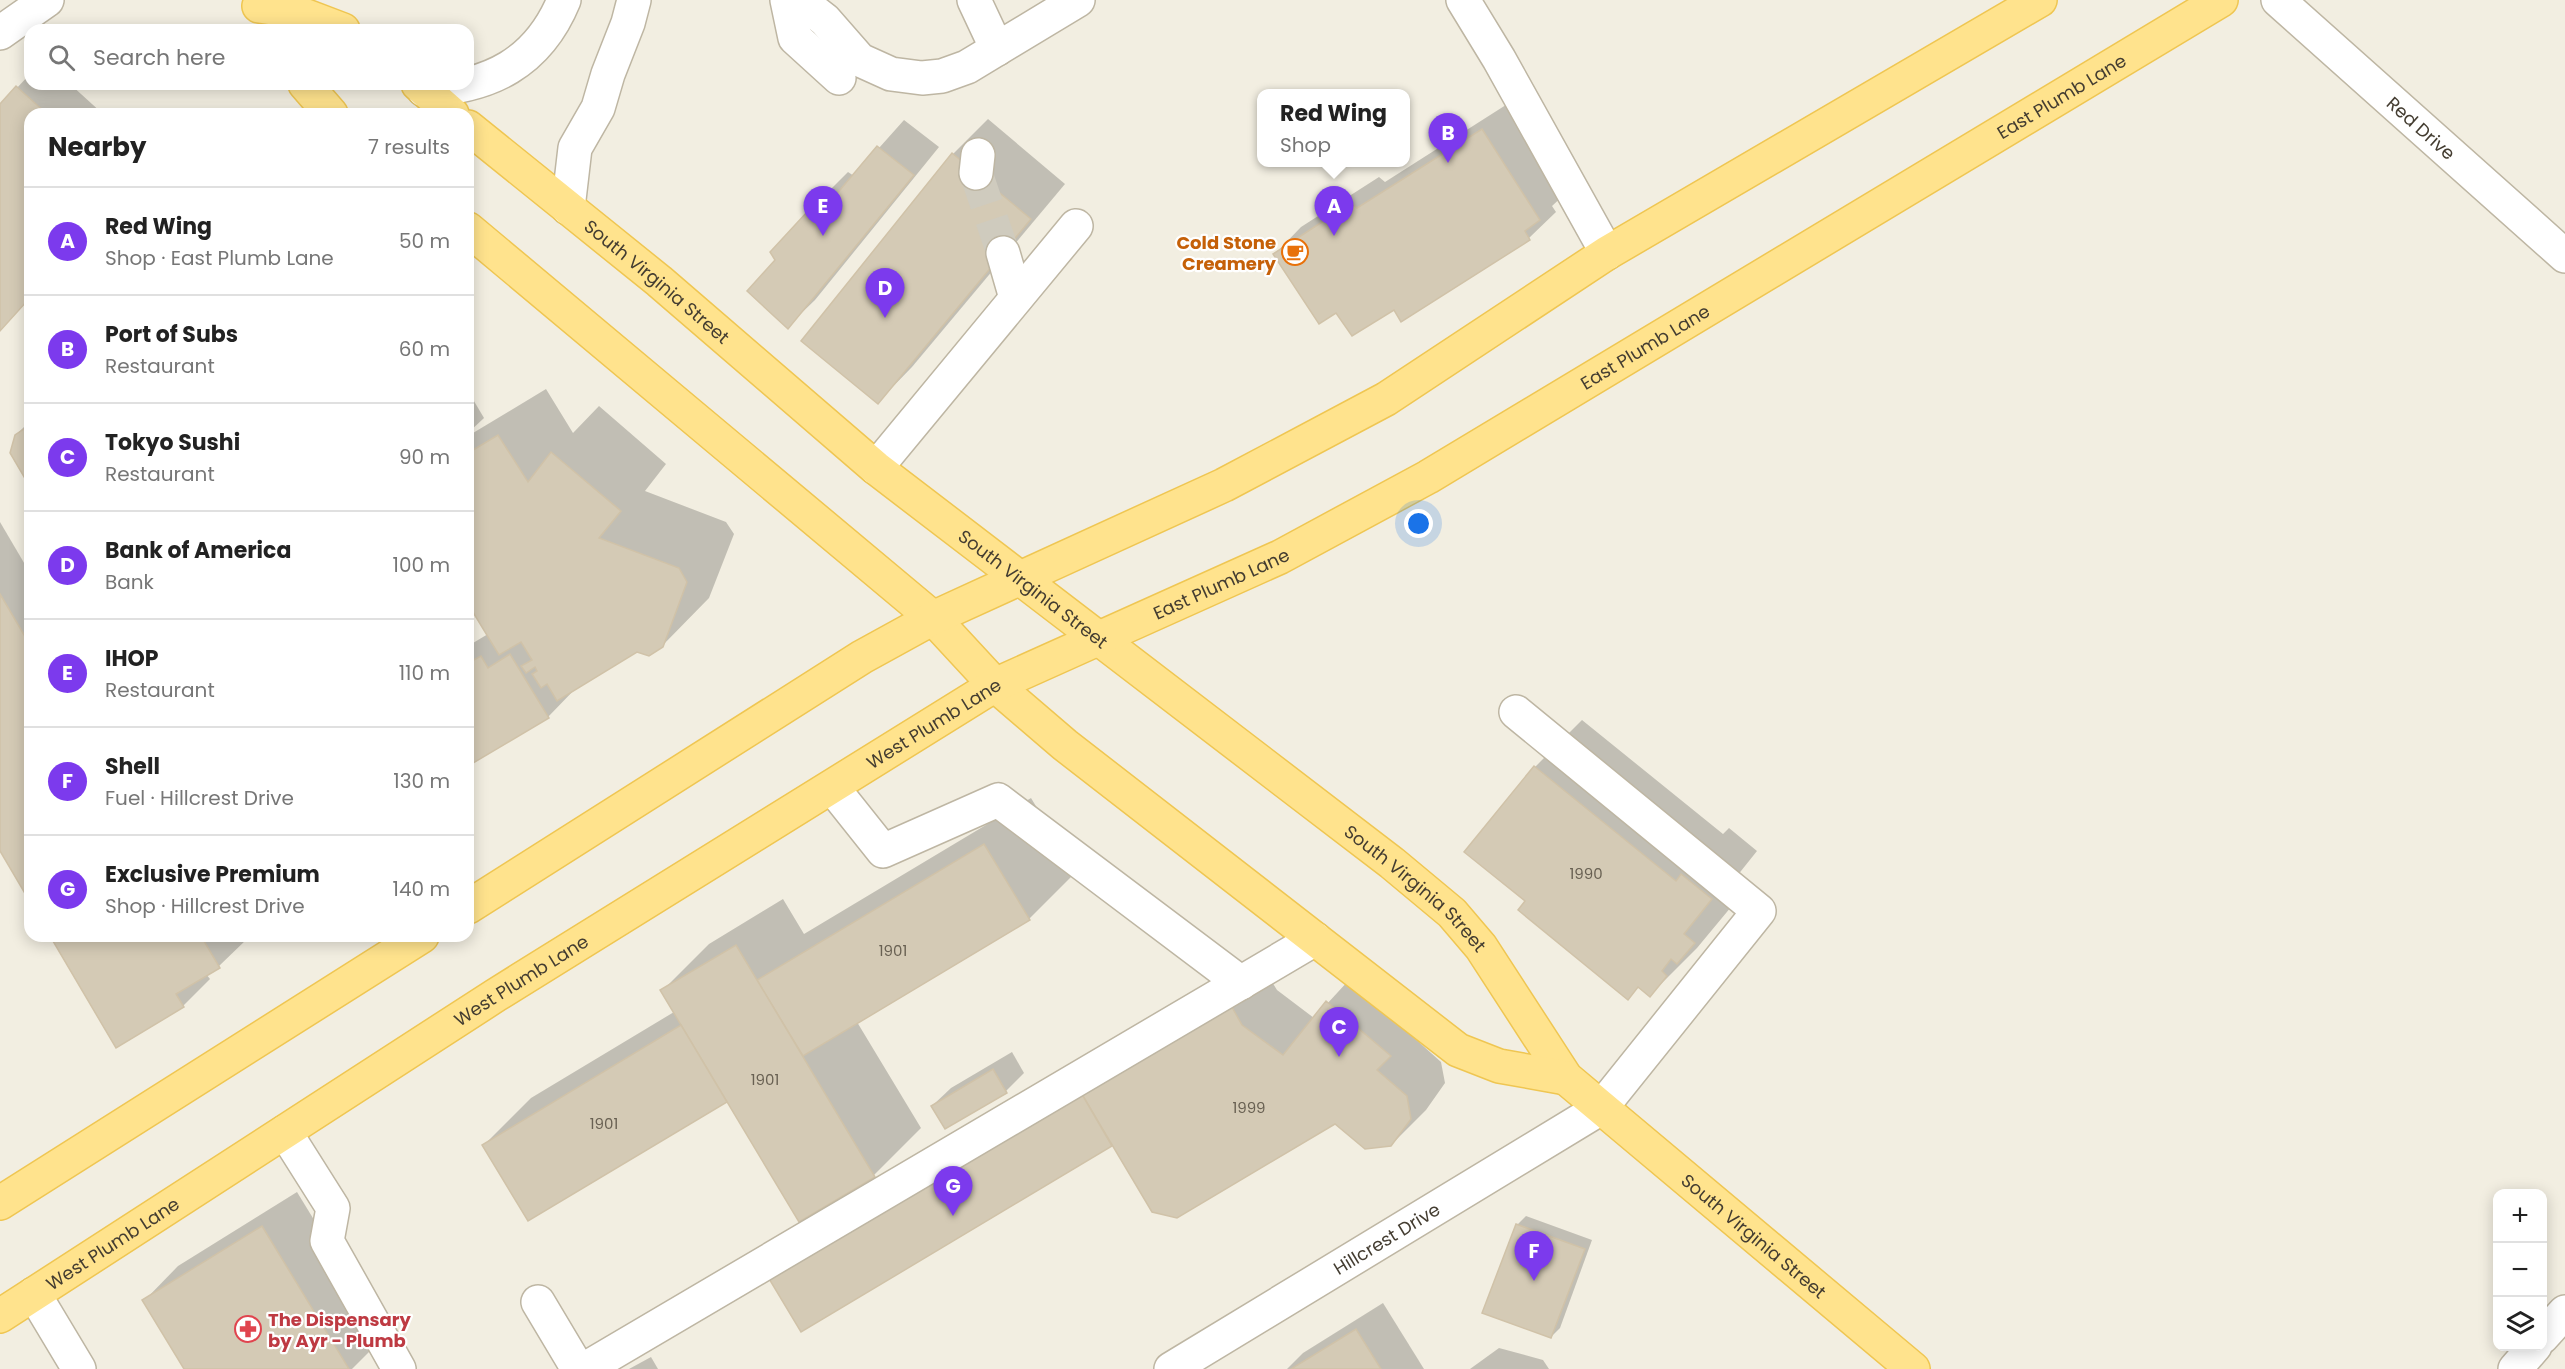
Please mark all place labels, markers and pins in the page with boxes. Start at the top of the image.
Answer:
pin: B [1428,114,1468,163]
pin: E [804,186,842,236]
pin: A [1314,186,1354,236]
place label: Cold Stone Creamery [1176,230,1277,276]
cafe icon: Cold Stone Creamery [1280,237,1310,267]
pin: D [866,268,904,318]
pin: C [1320,1008,1358,1057]
pin: G [934,1166,972,1216]
pin: F [1514,1232,1553,1281]
place label: The Dispensary by Ayr - Plumb [268,1307,412,1353]
pharmacy icon: The Dispensary by Ayr - Plumb [233,1314,263,1344]

